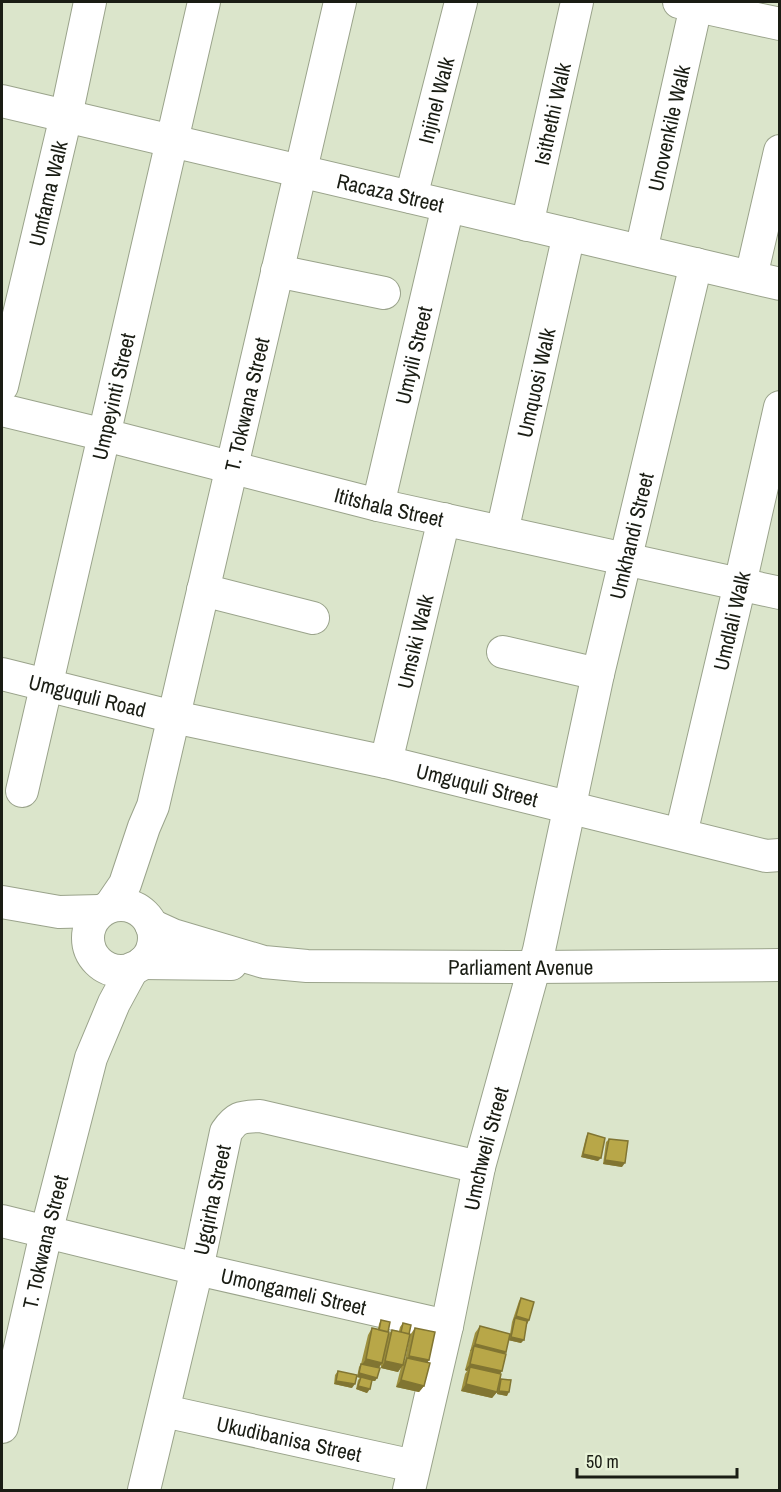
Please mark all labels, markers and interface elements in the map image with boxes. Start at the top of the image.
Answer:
street label: Injinel Walk [411,53,461,147]
street label: Isithethi Walk [526,60,578,168]
street label: Unovenkile Walk [640,62,697,194]
street label: Umfama Walk [21,137,74,249]
street label: Racaza Street [334,166,447,219]
street label: Umyili Street [388,303,439,407]
street label: Umquosi Walk [509,325,562,440]
street label: Umpeyinti Street [84,330,142,463]
street label: T. Tokwana Street [217,334,276,474]
street label: Umkhandi Street [602,469,660,602]
street label: Ititshala Street [331,480,447,533]
street label: Umdlali Walk [706,568,757,673]
street label: Umsiki Walk [390,591,440,691]
street label: Umguquli Road [26,667,149,724]
street label: Umguquli Street [413,756,541,814]
street label: Parliament Avenue [448,952,593,982]
street label: Umchweli Street [456,1083,515,1213]
street label: Ugqirha Street [186,1142,237,1258]
street label: T. Tokwana Street [15,1172,75,1312]
street label: Umongameli Street [218,1260,369,1322]
street label: Ukudibanisa Street [214,1408,364,1469]
scale bar [577,1441,738,1479]
text: 50 m [586,1449,619,1474]

